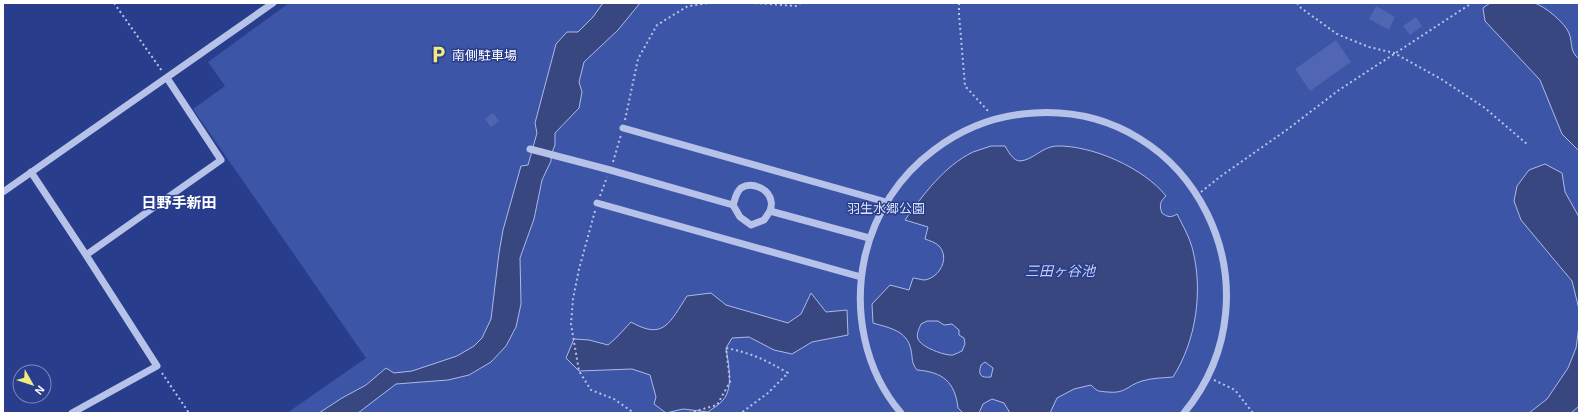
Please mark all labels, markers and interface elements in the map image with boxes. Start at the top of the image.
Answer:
parking icon: 南側駐車場 [429,45,449,65]
place label: 南側駐車場 [452,48,517,63]
district label: 日野手新田 [141,194,217,211]
park label: 羽生水郷公園 [847,201,925,216]
water label: 三田ヶ谷池 [1025,263,1097,279]
north arrow [12,364,52,404]
text: N [33,383,47,397]

